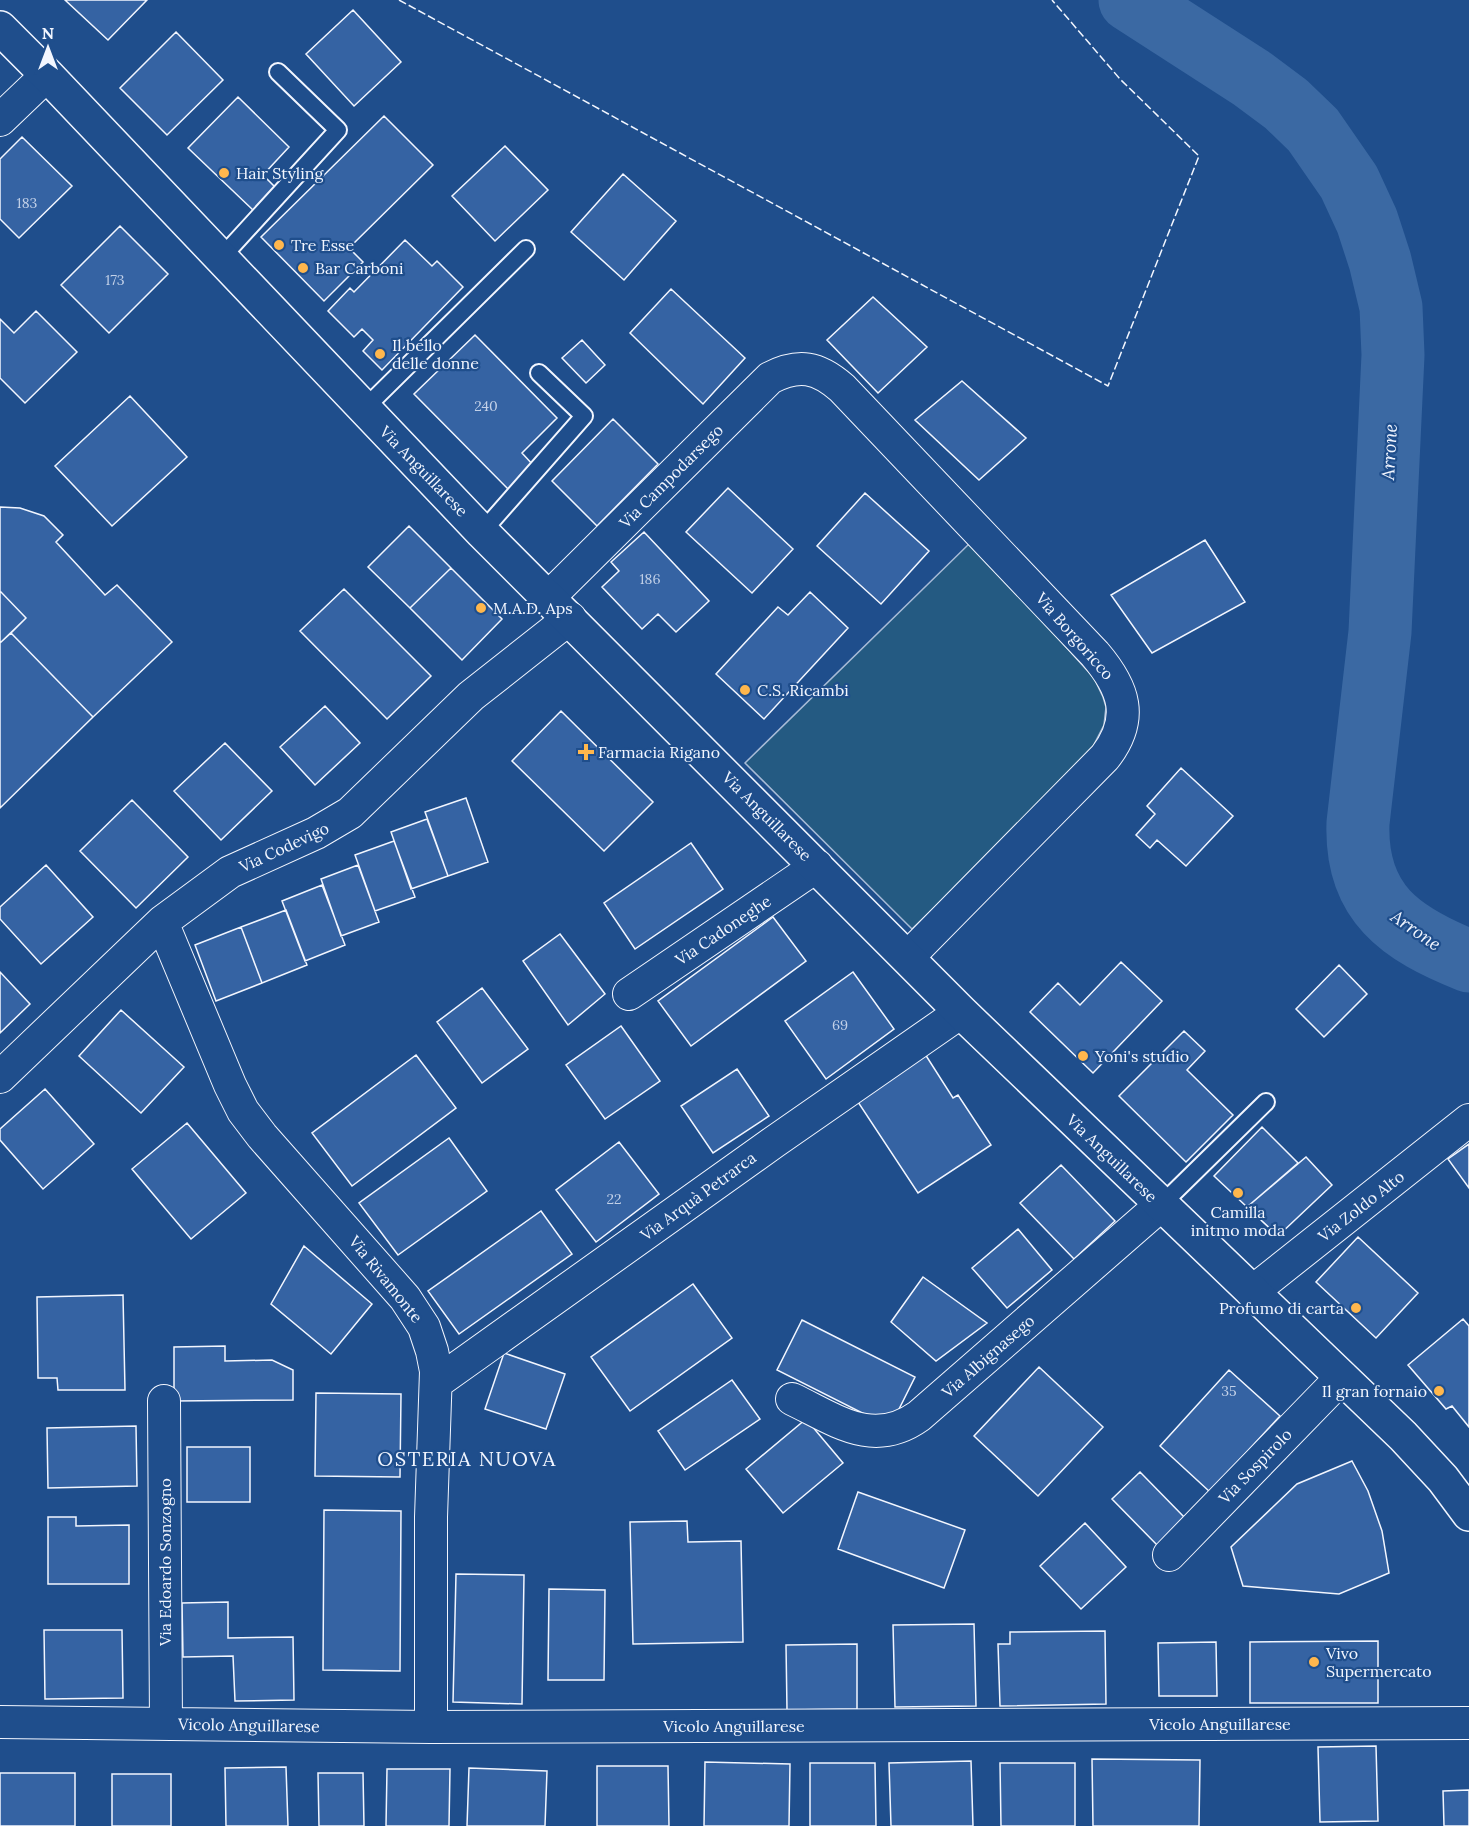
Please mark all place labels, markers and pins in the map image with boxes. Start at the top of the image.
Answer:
place label: Hair Styling [236,163,324,183]
marker: Hair Styling [217,166,231,180]
place label: Tre Esse [291,235,354,255]
marker: Tre Esse [272,238,286,252]
place label: Bar Carboni [315,258,404,278]
marker: Bar Carboni [296,261,310,275]
place label: Il bello delle donne [392,335,479,373]
marker: Il bello delle donne [373,347,387,361]
place label: M.A.D. Aps [493,598,573,618]
marker: M.A.D. Aps [474,601,488,615]
place label: C.S. Ricambi [757,680,849,700]
marker: C.S. Ricambi [738,683,752,697]
place label: Farmacia Rigano [598,742,720,762]
marker: Farmacia Rigano [579,745,593,759]
place label: Yoni's studio [1094,1046,1189,1066]
marker: Yoni's studio [1076,1049,1090,1063]
marker: Camilla initmo moda [1231,1186,1245,1200]
place label: Camilla initmo moda [1191,1202,1285,1240]
place label: Profumo di carta [1219,1298,1344,1318]
marker: Profumo di carta [1349,1301,1363,1315]
place label: Il gran fornaio [1322,1381,1427,1401]
marker: Il gran fornaio [1432,1384,1446,1398]
place label: Vivo Supermercato [1325,1643,1432,1681]
marker: Vivo Supermercato [1307,1655,1321,1669]

